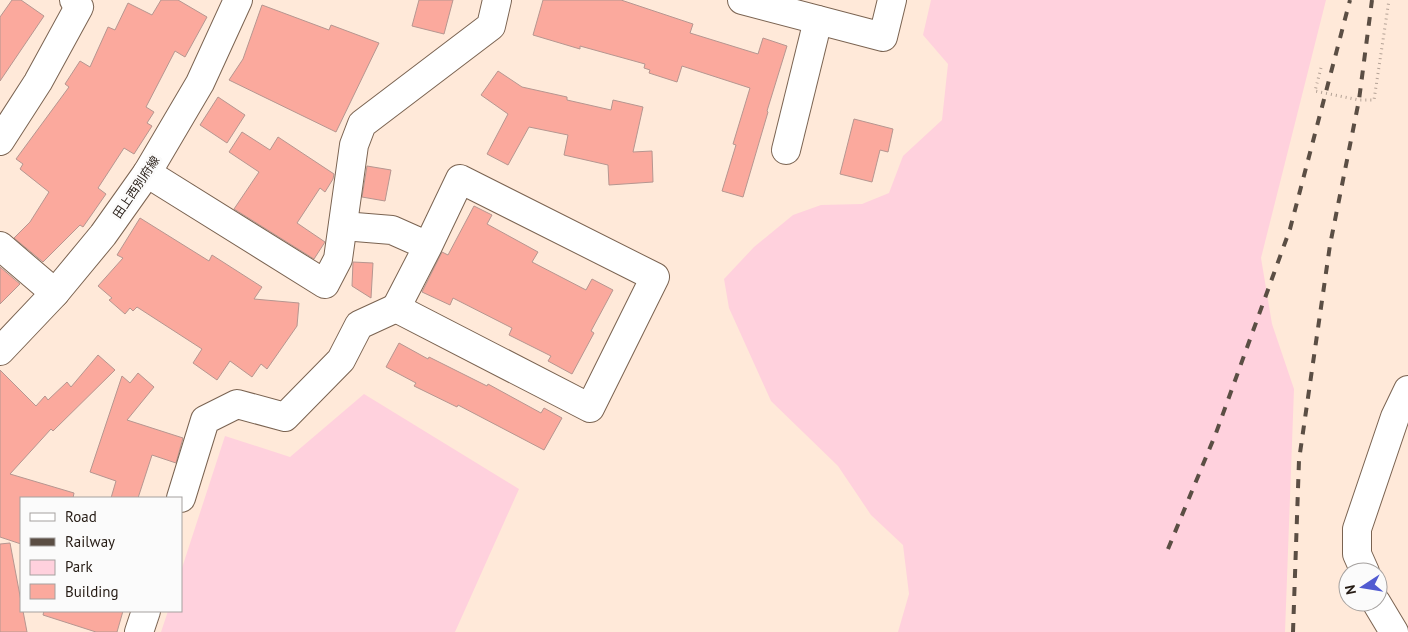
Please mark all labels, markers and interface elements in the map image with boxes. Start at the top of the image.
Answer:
street label: 田上西別府線 [110,153,162,221]
legend [20,497,182,612]
text: Road [65,507,97,526]
text: Railway [65,532,115,551]
text: Park [65,557,93,576]
north arrow [1338,562,1388,612]
text: Building [65,582,119,601]
text: N [1341,583,1360,596]

